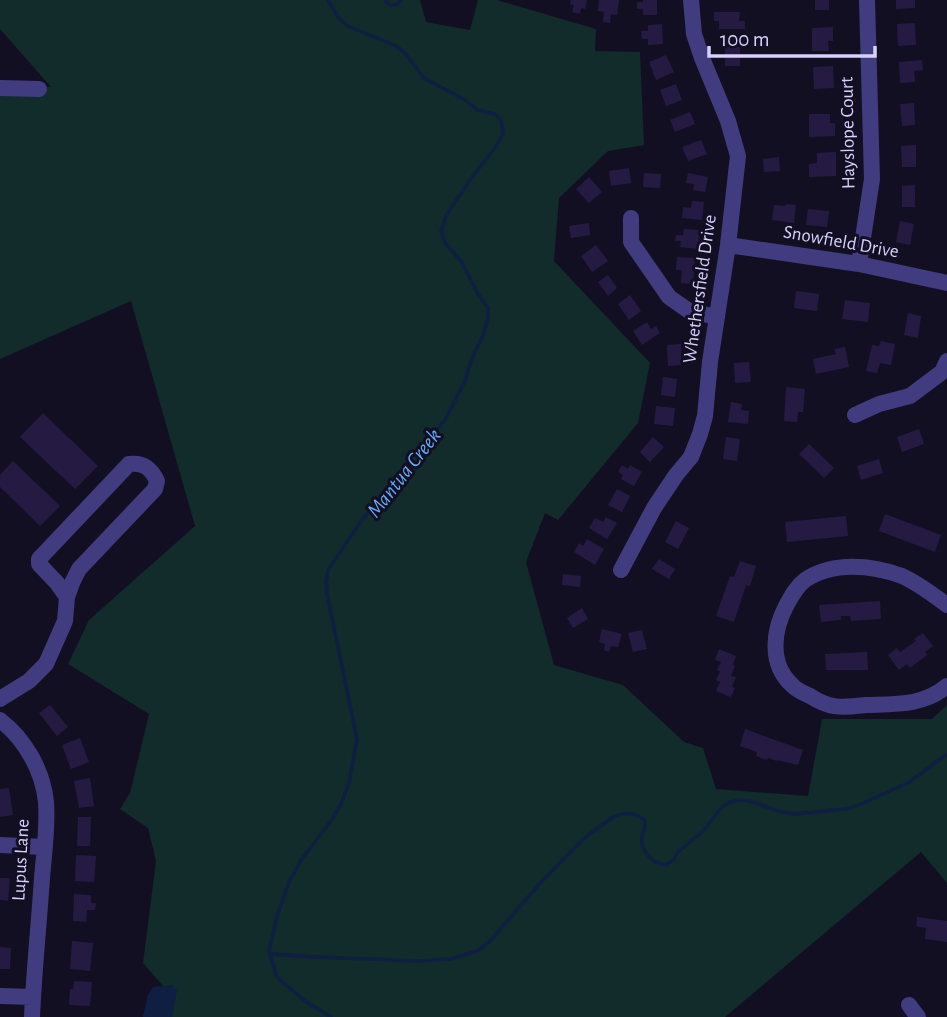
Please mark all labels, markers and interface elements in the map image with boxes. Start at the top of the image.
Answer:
scale bar [709,14,875,58]
text: 100 m [720,29,770,50]
street label: Hayslope Court [838,77,858,189]
street label: Whethersfield Drive [680,214,720,364]
street label: Snowfield Drive [782,222,900,262]
water label: Mantua Creek [363,425,445,521]
street label: Lupus Lane [9,818,33,902]

